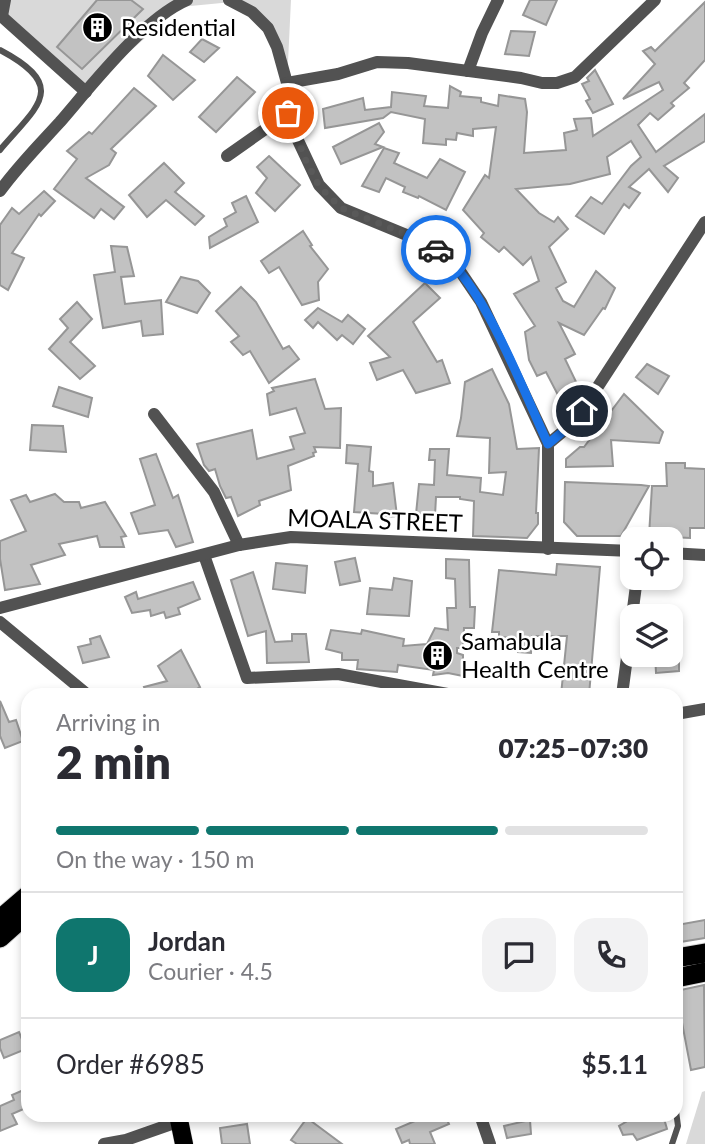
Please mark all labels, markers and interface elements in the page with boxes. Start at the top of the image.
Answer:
building icon: Residential [81,11,115,45]
place label: Residential [121,12,236,41]
pin [258,83,318,143]
icon: bag [269,94,307,132]
courier [401,215,471,285]
icon: car [417,231,455,269]
pin [552,381,612,441]
icon: home [563,392,601,430]
street label: MOALA STREET [287,502,463,537]
map controls [620,527,683,667]
button: locate [620,527,683,590]
button: layers [620,604,683,667]
place label: Samabula Health Centre [461,626,609,683]
building icon: Samabula Health Centre [421,639,455,673]
text: Arriving in [56,708,160,736]
text: 07:25–07:30 [498,732,648,764]
text: 2 min [56,734,171,789]
text: On the way · 150 m [56,845,255,873]
button: chat [482,918,556,992]
button: phone [574,918,648,992]
text: Jordan [148,925,226,957]
text: J [87,939,99,971]
text: Courier · 4.5 [148,957,273,985]
text: Order #6985 [56,1048,205,1080]
text: $5.11 [582,1048,648,1080]

